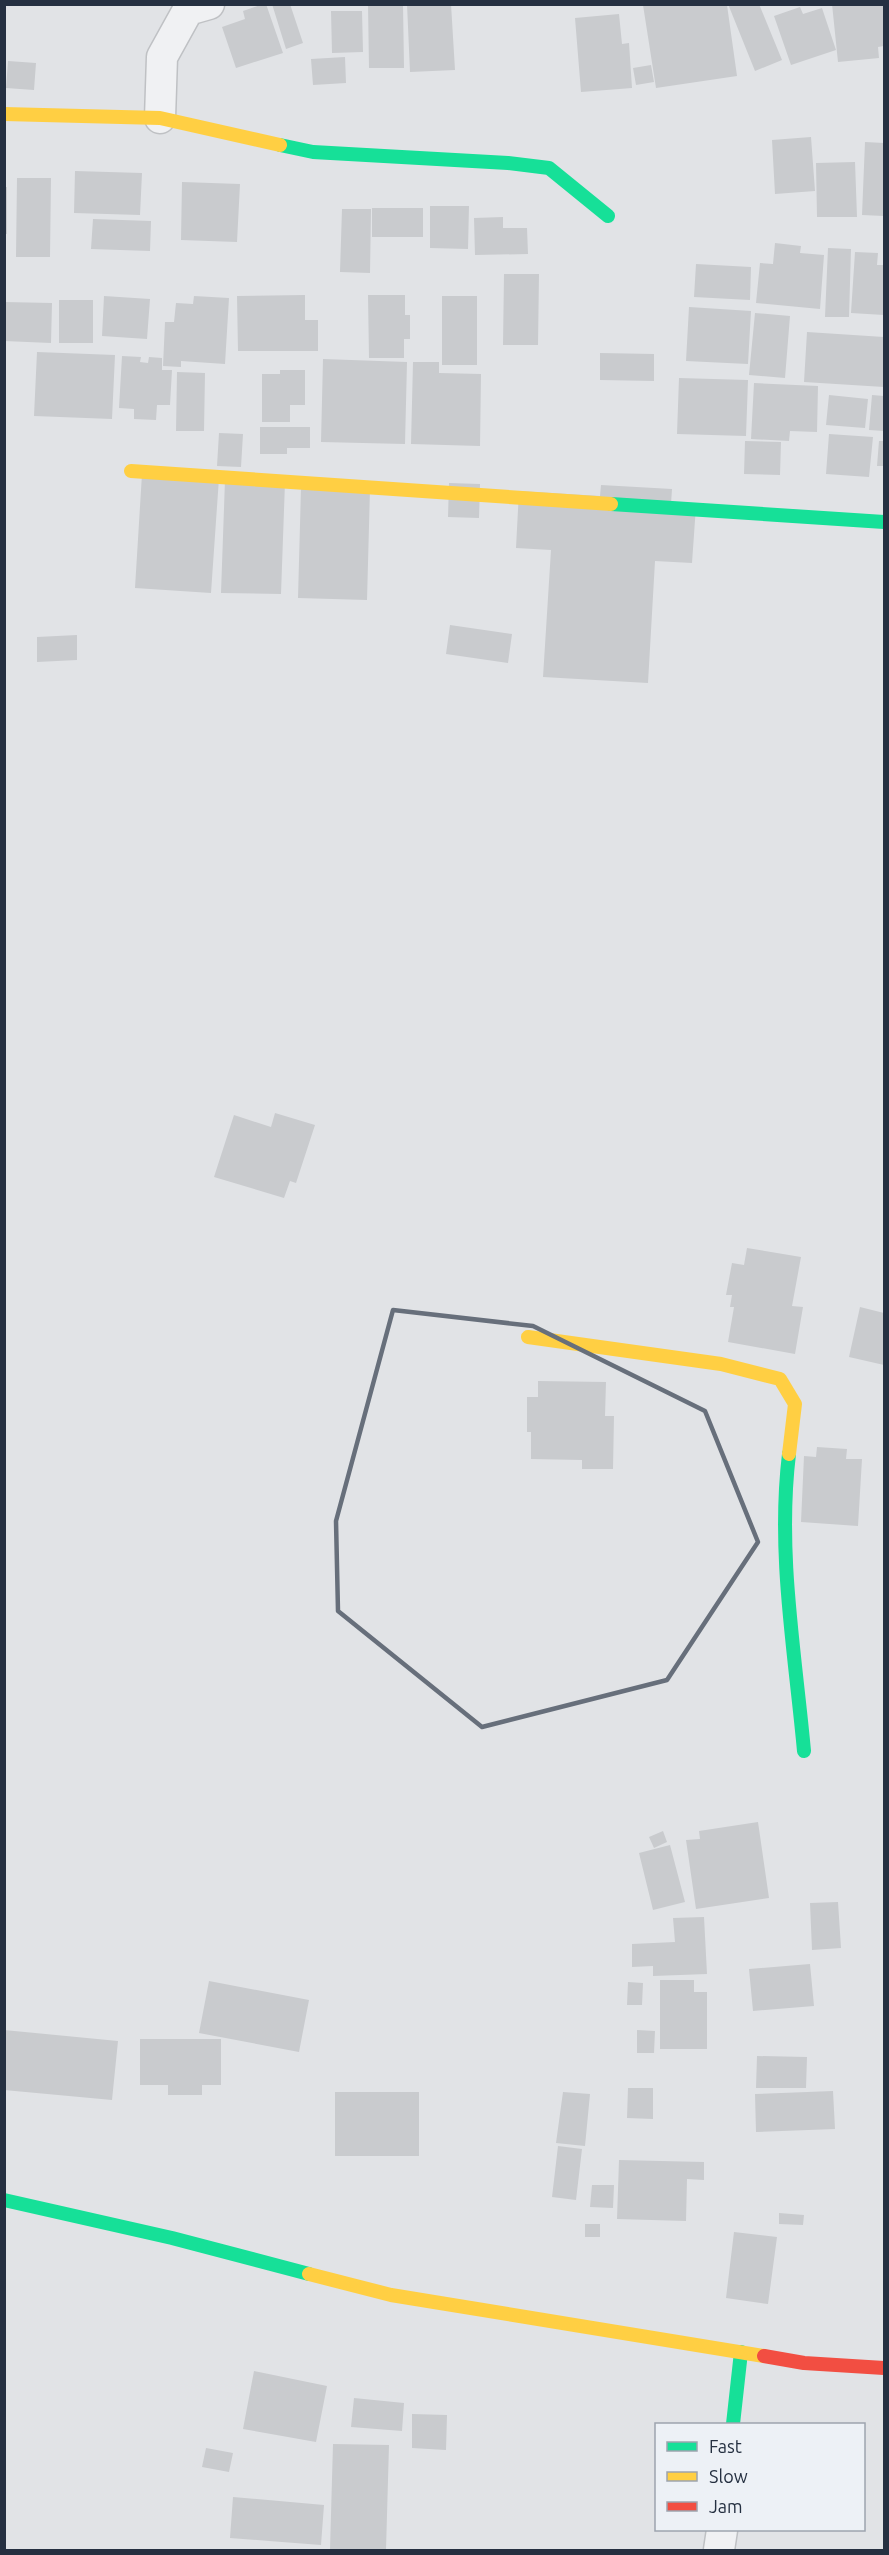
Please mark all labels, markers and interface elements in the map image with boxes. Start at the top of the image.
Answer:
legend [655,2423,865,2531]
text: Fast [709,2436,742,2456]
text: Slow [709,2466,748,2486]
text: Jam [709,2496,743,2516]

